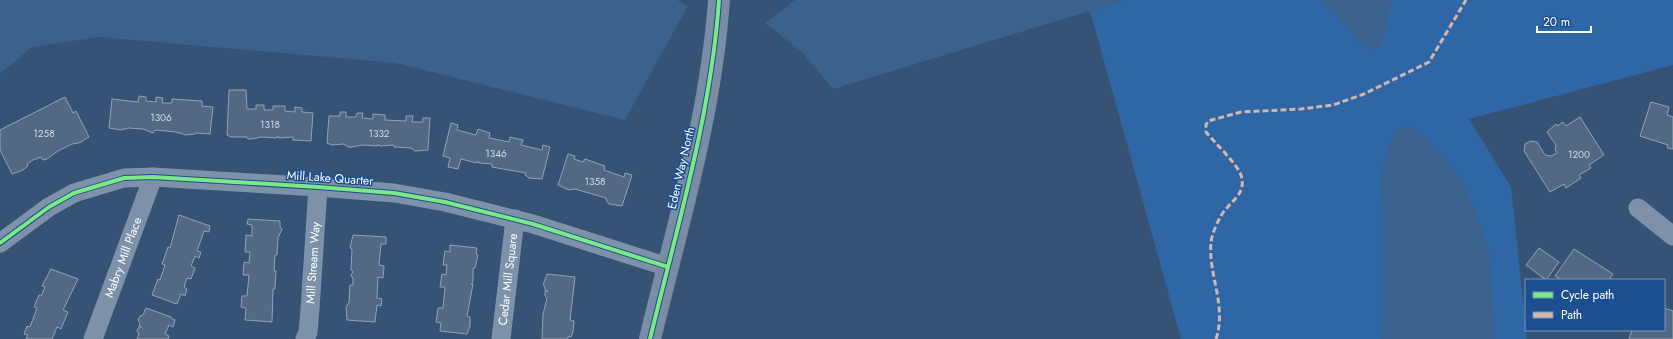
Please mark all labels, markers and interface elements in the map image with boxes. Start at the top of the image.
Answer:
scale bar [1537,8,1591,34]
text: 20 m [1543,13,1570,31]
house number: 1306 [150,110,172,125]
house number: 1318 [260,117,280,132]
street label: Eden Way North [663,125,699,211]
house number: 1258 [33,126,55,141]
house number: 1332 [368,126,390,141]
house number: 1346 [485,146,507,161]
house number: 1200 [1568,147,1590,162]
street label: Mill Lake Quarter [286,166,375,190]
house number: 1358 [584,174,606,189]
street label: Mabry Mill Place [100,215,146,300]
street label: Mill Stream Way [301,221,325,304]
street label: Cedar Mill Square [494,232,522,326]
legend [1525,279,1665,331]
text: Cycle path [1561,286,1614,304]
text: Path [1561,306,1582,324]

